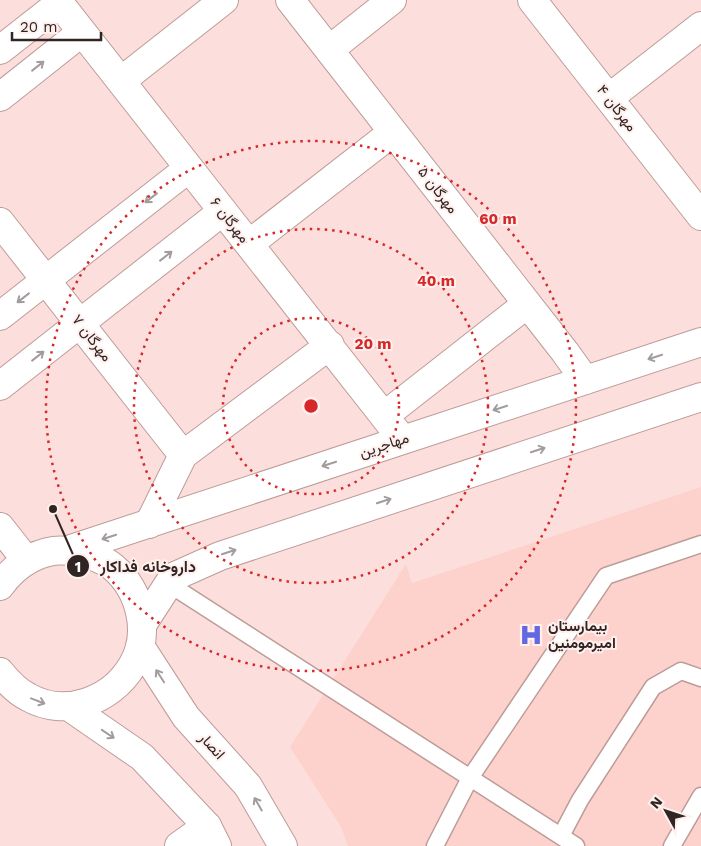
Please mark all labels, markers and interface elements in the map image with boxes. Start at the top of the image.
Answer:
scale bar [12,10,101,42]
text: 20 m [20,18,58,36]
one-way arrow [31,61,44,72]
street label: مهرگان ۴ [593,81,641,135]
street label: مهرگان ۵ [414,163,462,217]
one-way arrow [144,193,158,203]
street label: مهرگان ۶ [207,194,253,246]
text: 60 m [479,210,517,228]
one-way arrow [159,250,172,261]
text: 40 m [417,272,455,290]
one-way arrow [17,293,30,304]
street label: مهرگان ۷ [68,311,116,365]
text: 20 m [354,335,392,353]
one-way arrow [31,351,45,361]
one-way arrow [647,353,663,362]
centre of rings [302,397,320,415]
one-way arrow [493,403,509,413]
street label: مهاجرین [357,429,411,462]
one-way arrow [530,445,546,455]
one-way arrow [322,460,338,469]
one-way arrow [375,496,391,506]
one-way arrow [101,533,117,542]
one-way arrow [221,547,237,557]
callout: داروخانه فداکار [65,551,206,582]
text: داروخانه فداکار [99,557,196,577]
text: 1 [75,558,81,576]
place label: بیمارستان امیرمومنین [548,617,616,652]
hospital icon: بیمارستان امیرمومنین [518,622,544,648]
one-way arrow [154,669,164,683]
one-way arrow [30,697,45,706]
street label: انصار [195,728,229,763]
one-way arrow [101,729,115,739]
north arrow [641,786,691,836]
text: N [647,794,666,812]
one-way arrow [253,797,263,811]

